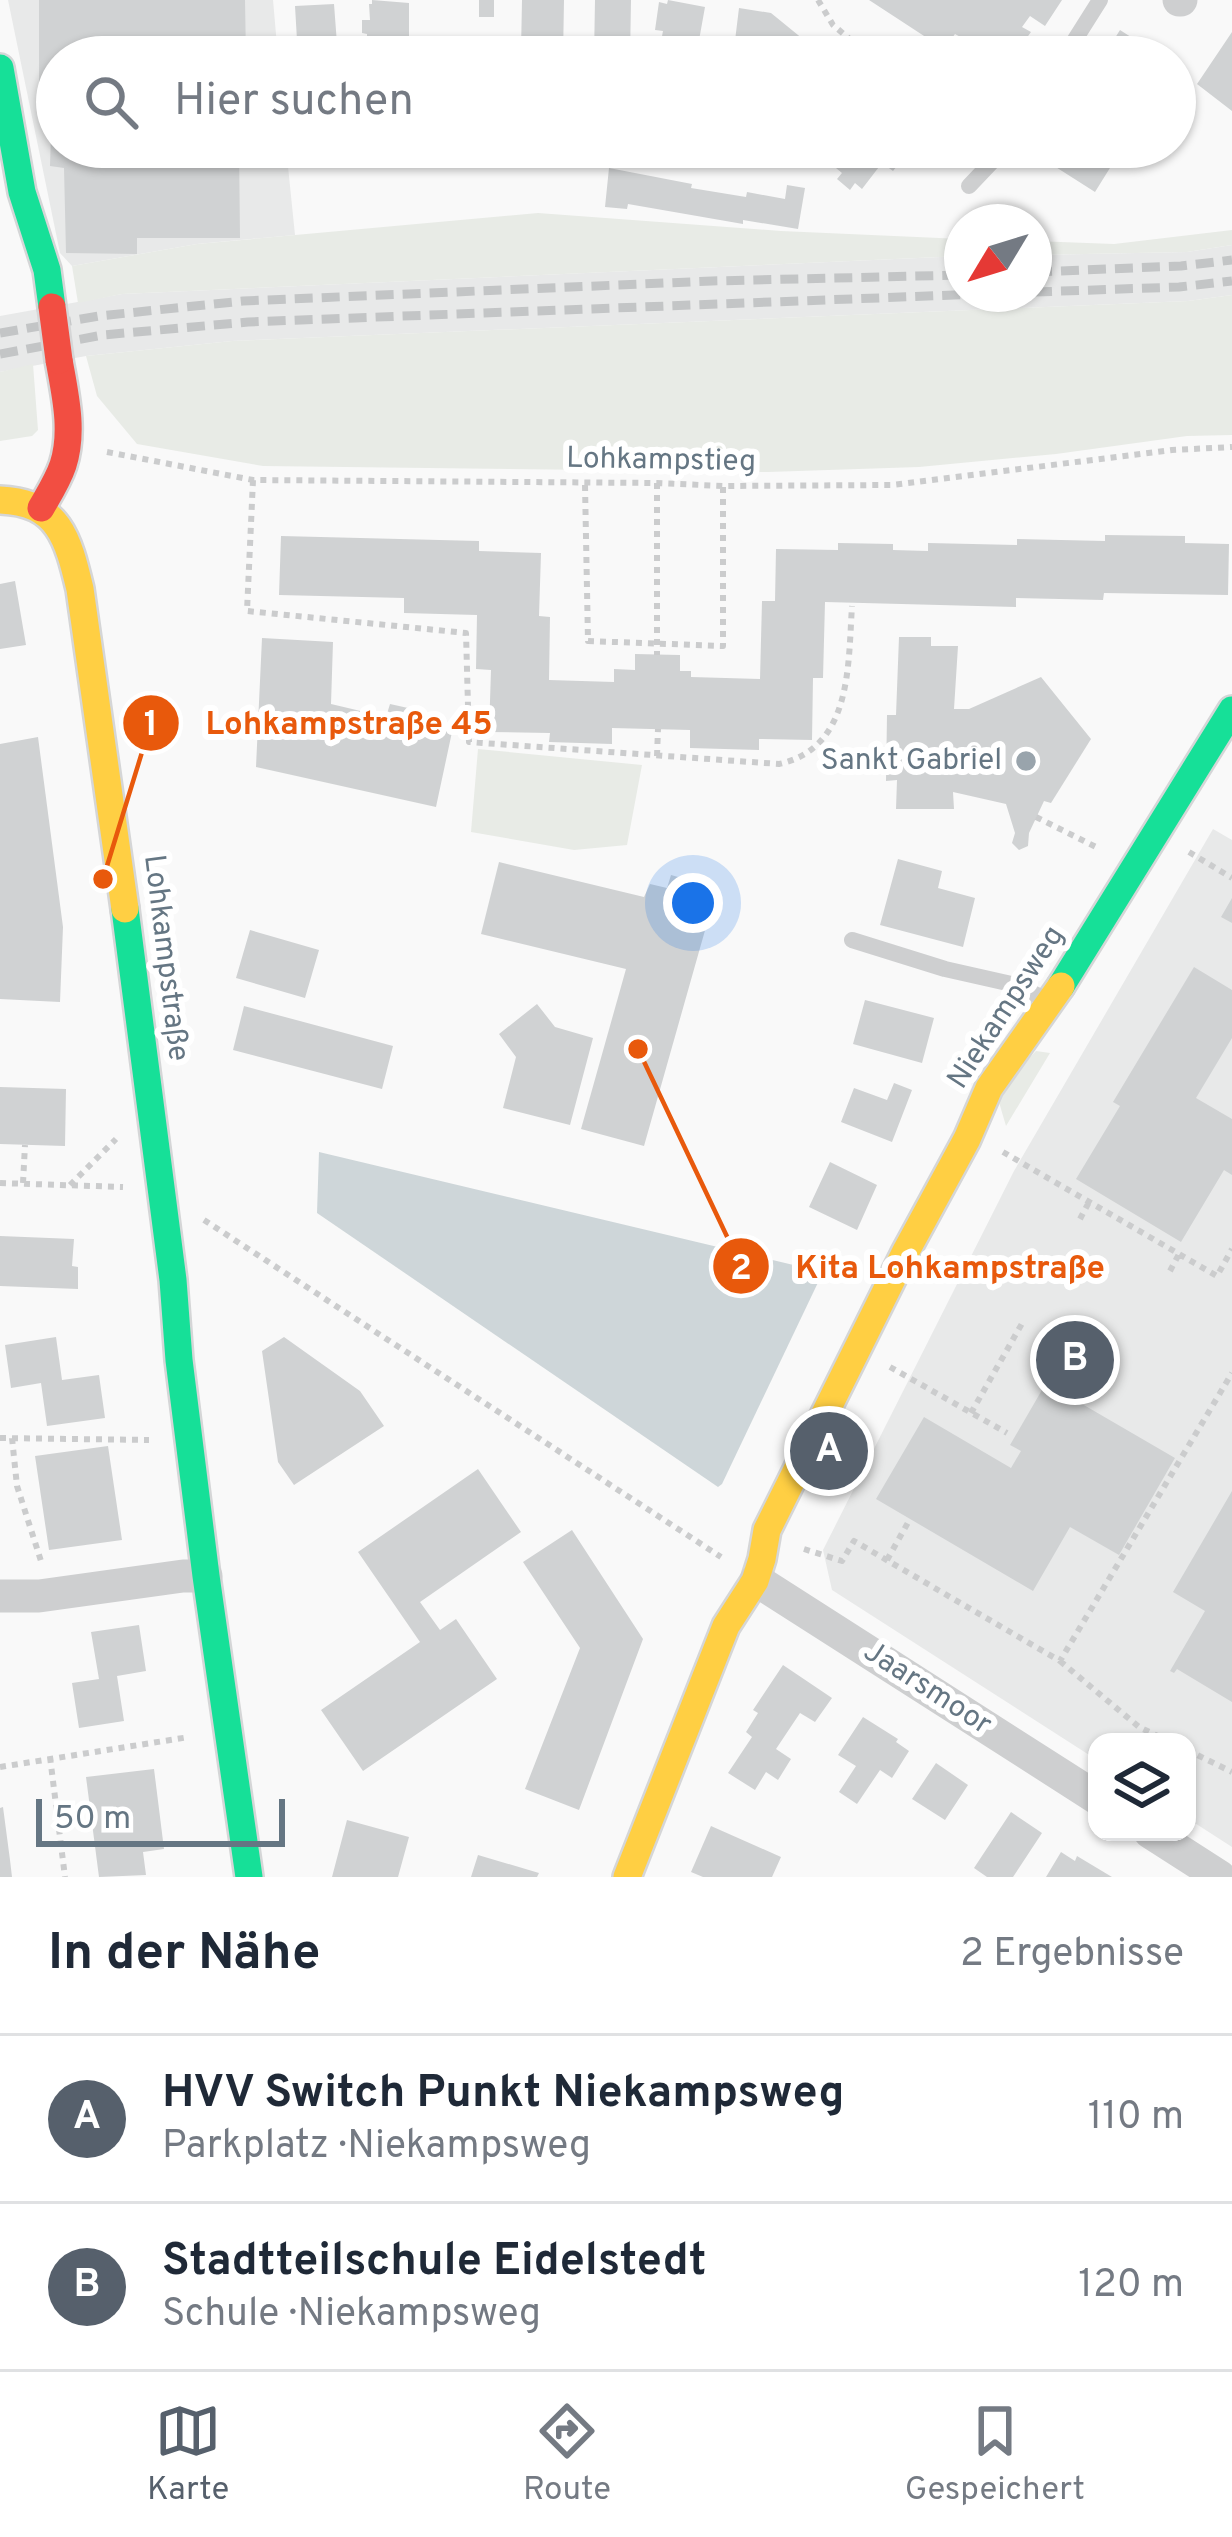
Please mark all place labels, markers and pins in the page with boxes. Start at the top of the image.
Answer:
callout: Lohkampstraße 45 [121,688,516,757]
place label: Sankt Gabriel [821,743,1002,780]
marker: Sankt Gabriel [1013,748,1039,774]
callout: Kita Lohkampstraße [711,1232,1129,1301]
pin: B [1036,1315,1114,1405]
pin: A [790,1406,868,1496]

